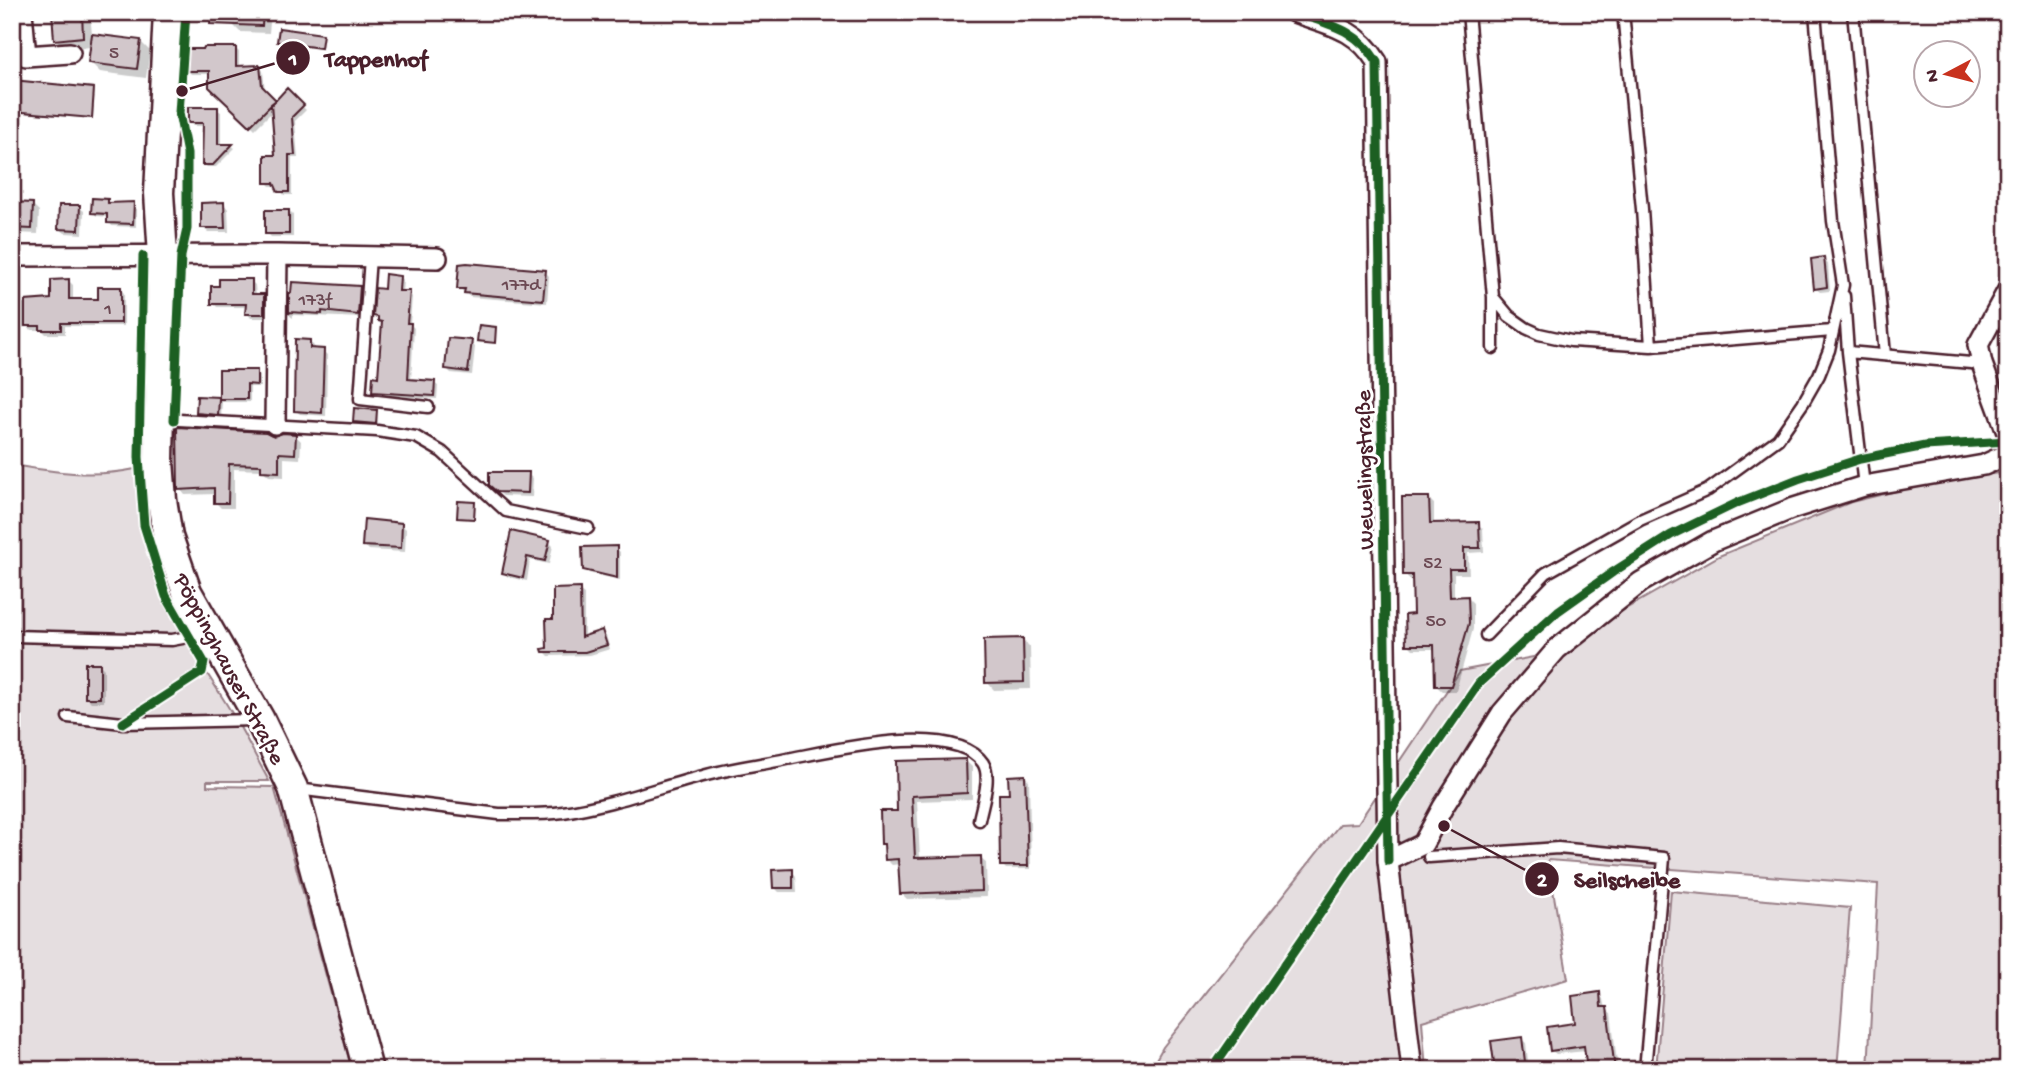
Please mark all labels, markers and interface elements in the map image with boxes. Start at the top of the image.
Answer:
callout: Tappenhof [275,35,441,80]
north arrow [1912,38,1982,108]
house number: 5 [109,43,119,66]
text: Tappenhof [323,47,430,76]
text: 1 [288,49,297,74]
text: N [1921,68,1946,83]
house number: 177d [501,275,542,298]
house number: 173f [297,290,334,313]
house number: 1 [103,299,112,322]
street label: Wewelingstraße [1352,389,1381,550]
house number: 52 [1423,553,1443,576]
street label: Pöppinghauser Straße [166,568,290,771]
house number: 50 [1426,611,1447,634]
callout: Seilscheibe [1525,856,1694,901]
text: Seilscheibe [1574,868,1682,897]
text: 2 [1537,870,1548,895]

